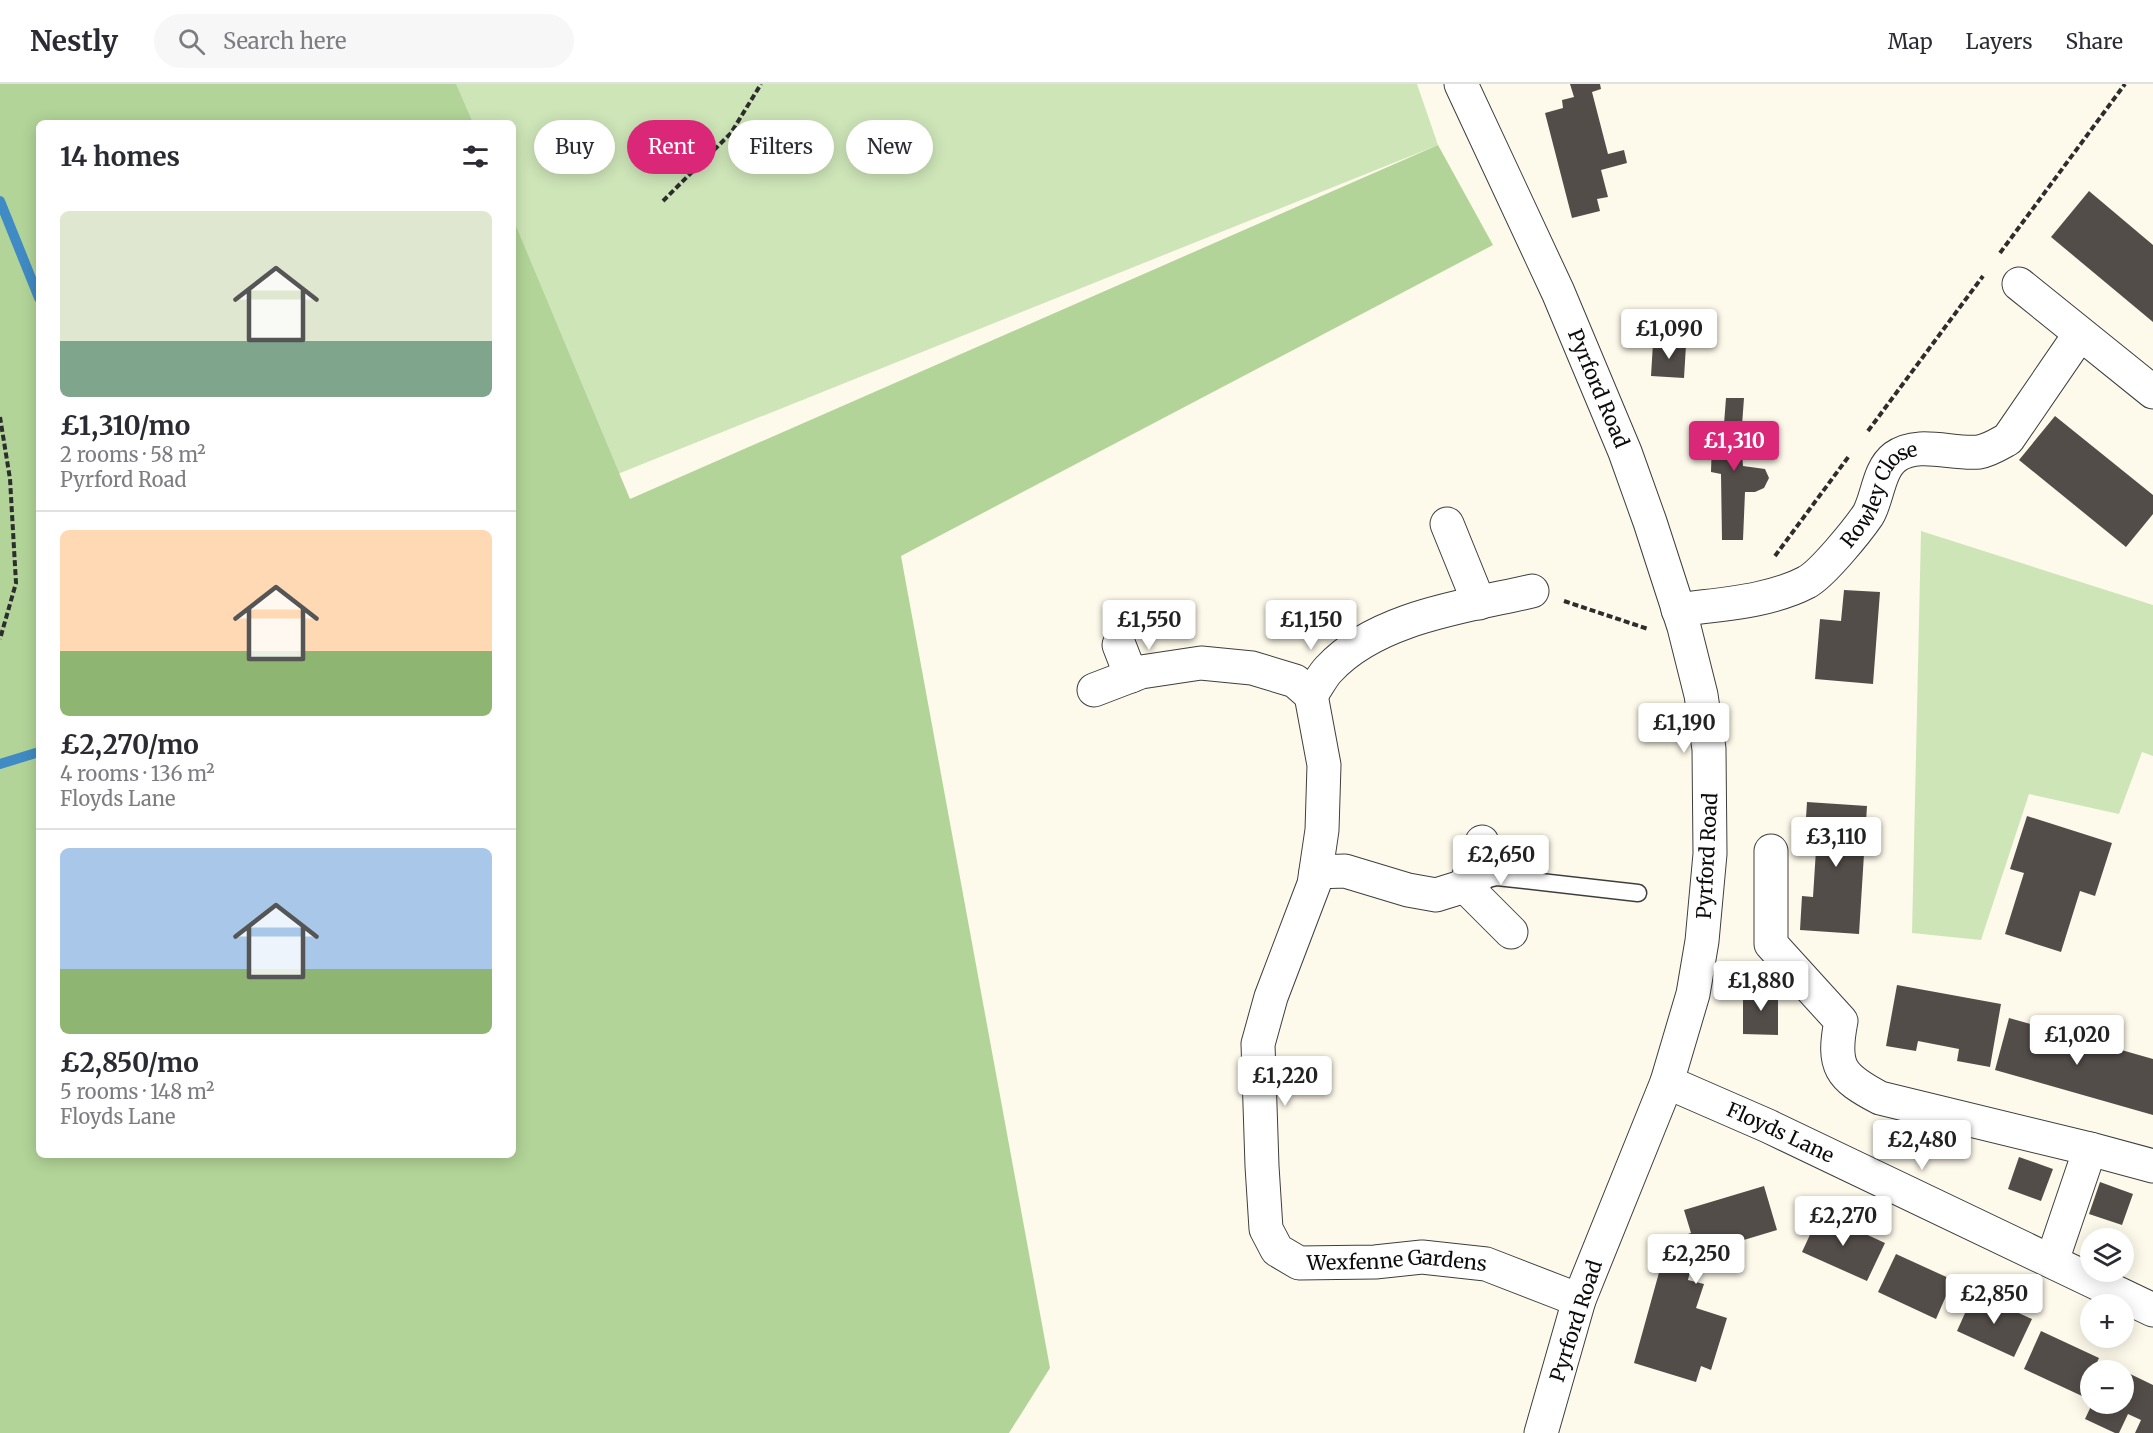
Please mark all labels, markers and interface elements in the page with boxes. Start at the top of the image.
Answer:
search box [154,14,574,68]
text: Nestly [30,23,118,59]
icon: search [175,25,208,58]
text: Search here [223,27,346,55]
text: Map [1888,28,1933,55]
text: Layers [1966,28,2033,55]
text: Share [2066,28,2123,55]
chip: Buy [534,120,615,174]
chip: Rent [627,120,716,174]
chip: Filters [728,120,834,174]
chip: New [846,120,933,174]
text: 14 homes [60,140,180,173]
icon: filters [459,140,492,173]
icon: home [222,250,330,358]
pin: £1,090 [1620,309,1718,360]
text: £1,090 [1635,316,1703,341]
street label: Pyrford Road [1563,325,1635,451]
text: £1,310/mo [60,409,190,442]
pin: £1,310 [1685,421,1783,472]
text: £1,310 [1703,428,1765,453]
street label: Rowley Close [1835,436,1919,552]
text: 2 rooms · 58 m² [60,442,206,467]
text: Pyrford Road [60,467,187,492]
icon: home [222,569,330,677]
pin: £1,550 [1100,600,1198,651]
pin: £1,150 [1262,600,1360,651]
text: £1,550 [1117,607,1181,632]
text: £1,150 [1280,607,1342,632]
pin: £1,190 [1635,703,1733,754]
text: £1,190 [1652,710,1716,735]
text: £2,270/mo [60,728,199,761]
text: 4 rooms · 136 m² [60,761,215,786]
text: Floyds Lane [60,786,175,811]
street label: Pyrford Road [1691,792,1722,920]
pin: £3,110 [1787,817,1885,868]
text: £3,110 [1805,824,1867,849]
pin: £2,650 [1452,835,1550,886]
text: £2,650 [1467,842,1535,867]
icon: home [222,887,330,995]
pin: £1,880 [1712,961,1810,1012]
text: £1,880 [1727,968,1795,993]
pin: £1,020 [2028,1015,2126,1066]
text: £1,020 [2044,1022,2110,1047]
text: £2,850/mo [60,1046,199,1079]
pin: £1,220 [1236,1056,1334,1107]
text: £1,220 [1252,1063,1318,1088]
text: 5 rooms · 148 m² [60,1079,214,1104]
street label: Floyds Lane [1723,1097,1838,1168]
text: Floyds Lane [60,1104,175,1129]
pin: £2,480 [1873,1120,1971,1171]
text: £2,480 [1887,1127,1957,1152]
pin: £2,270 [1794,1196,1892,1247]
text: £2,270 [1809,1203,1877,1228]
map controls [2080,1228,2134,1414]
button: layers [2080,1228,2134,1282]
pin: £2,250 [1647,1234,1745,1285]
text: £2,250 [1662,1241,1730,1266]
street label: Wexfenne Gardens [1306,1244,1488,1276]
street label: Pyrford Road [1544,1257,1607,1385]
pin: £2,850 [1945,1274,2043,1325]
text: £2,850 [1960,1281,2028,1306]
button: + [2080,1294,2134,1348]
button: − [2080,1360,2134,1414]

